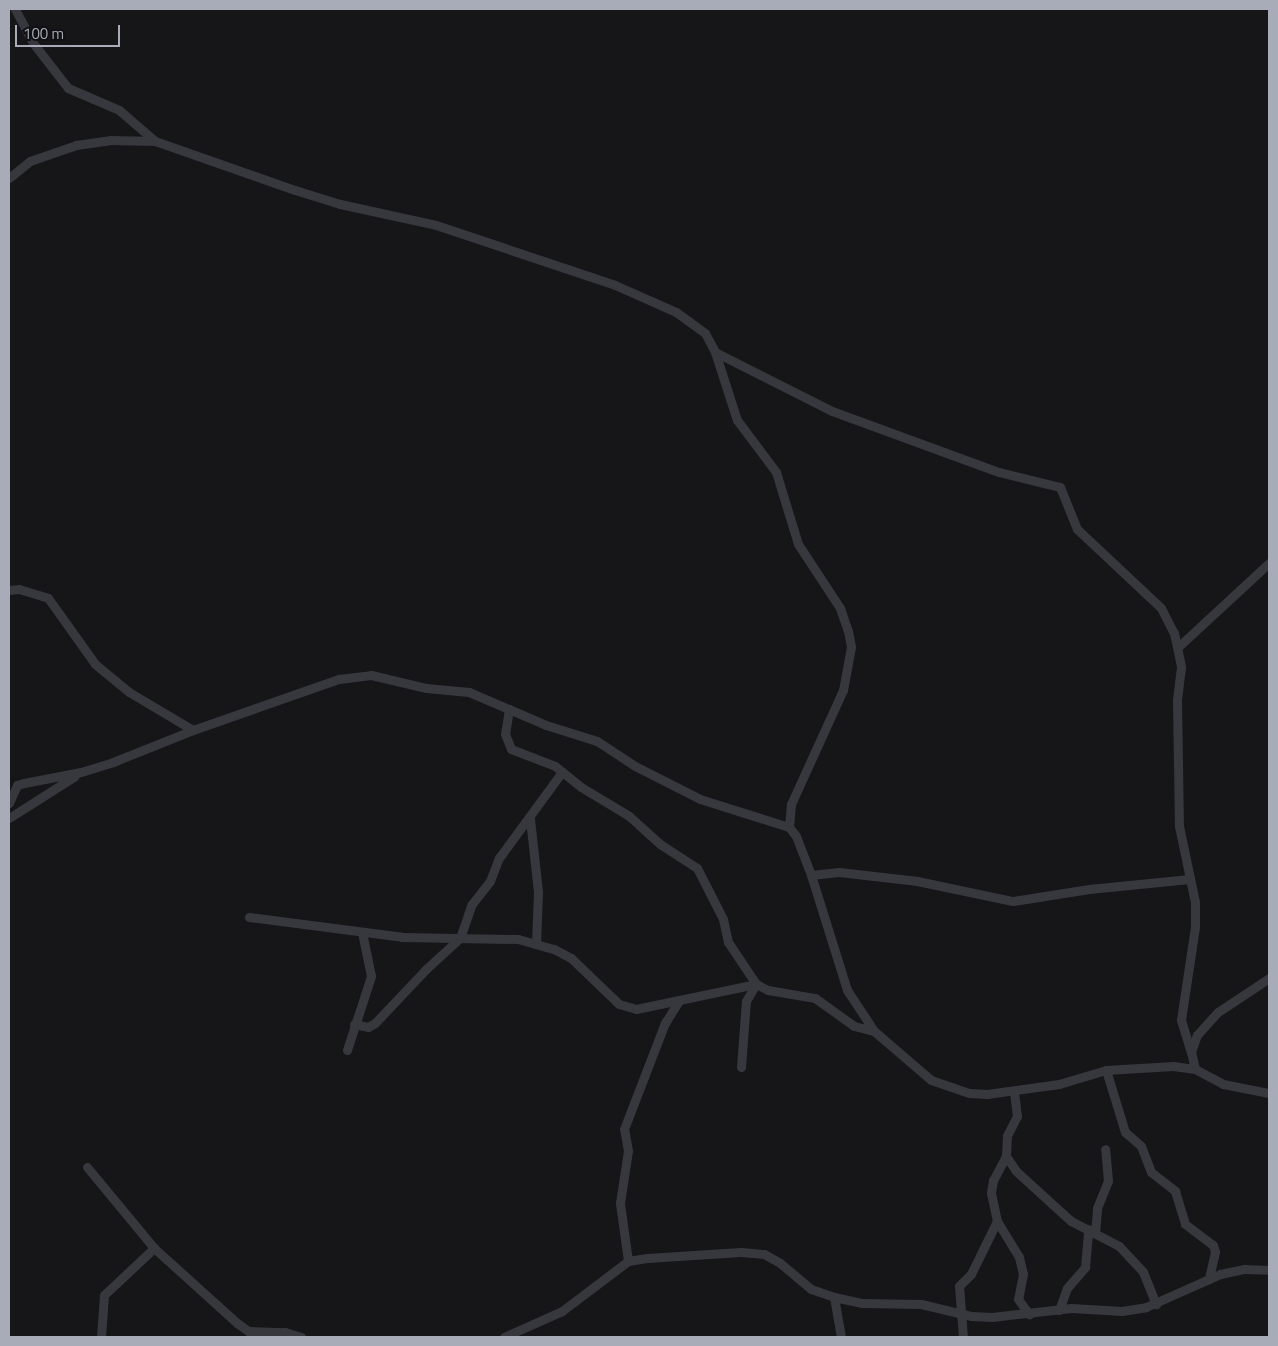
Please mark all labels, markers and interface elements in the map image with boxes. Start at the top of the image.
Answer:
scale bar [18,15,122,47]
text: 100 m [23,22,64,45]

